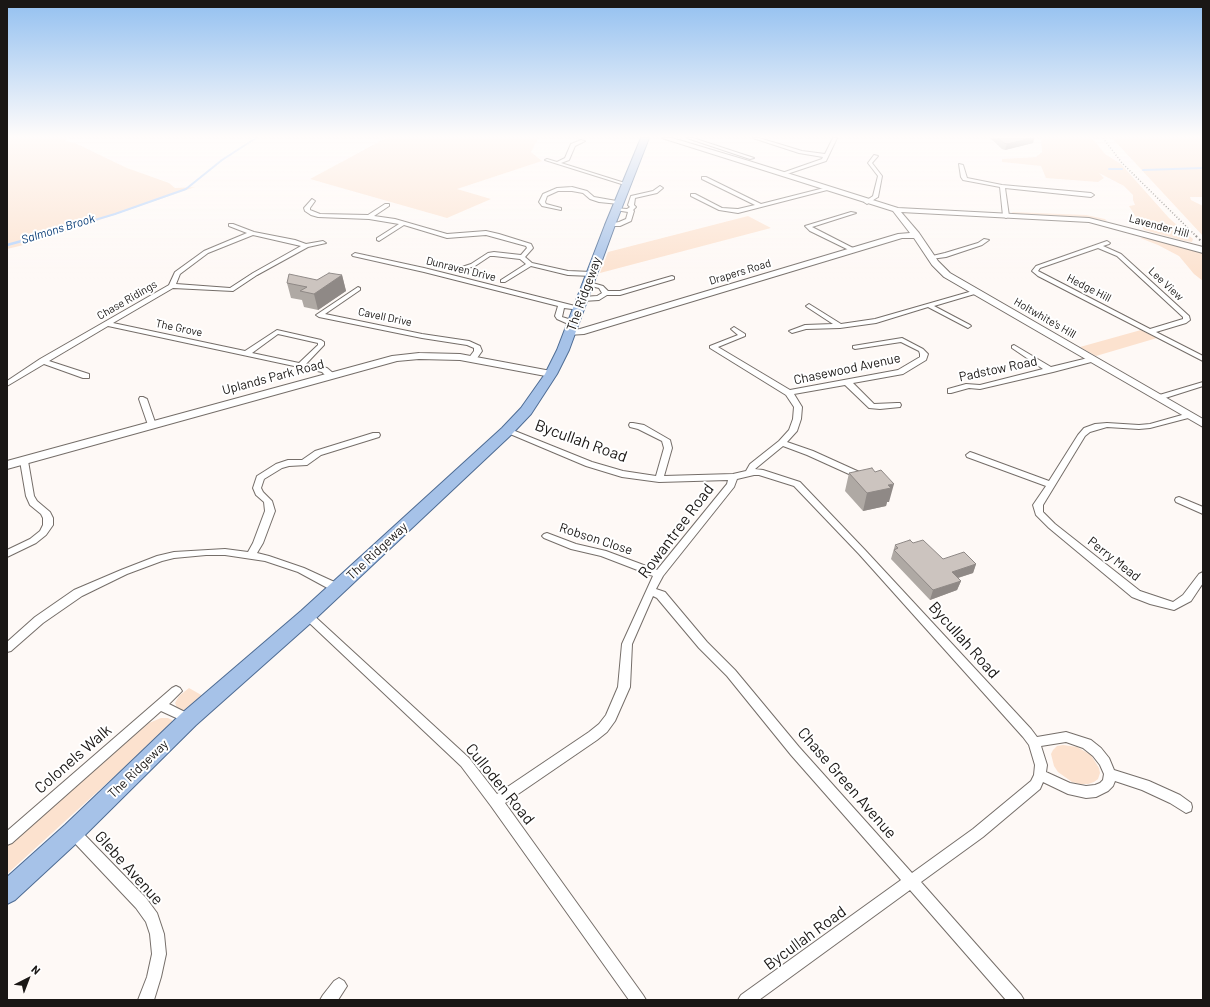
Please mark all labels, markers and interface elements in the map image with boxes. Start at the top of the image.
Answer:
water label: Salmons Brook [20,211,96,247]
street label: Lavender Hill [1127,212,1191,240]
street label: Dunraven Drive [425,254,497,284]
street label: The Ridgeway [563,255,605,333]
street label: Drapers Road [707,256,773,288]
street label: Lee View [1146,264,1186,304]
street label: Hedge Hill [1065,271,1113,305]
street label: Chase Ridings [95,278,159,322]
street label: Holtwhite's Hill [1012,295,1078,341]
street label: Cavell Drive [357,305,413,329]
street label: The Grove [154,317,204,339]
street label: Chasewood Avenue [792,350,902,388]
street label: Padstow Road [957,353,1039,385]
street label: Uplands Park Road [220,356,326,398]
street label: Bycullah Road [532,415,630,467]
street label: Rowantree Road [634,480,718,582]
street label: The Ridgeway [343,519,411,583]
street label: Robson Close [557,520,635,558]
street label: Perry Mead [1084,534,1144,584]
street label: Bycullah Road [925,598,1003,682]
street label: Colonels Walk [31,720,115,798]
street label: Chase Green Avenue [793,723,901,843]
street label: The Ridgeway [105,736,171,802]
street label: Culloden Road [461,740,539,828]
street label: Glebe Avenue [91,827,167,909]
street label: Bycullah Road [760,902,850,974]
north arrow [8,959,48,999]
text: N [29,962,43,977]

